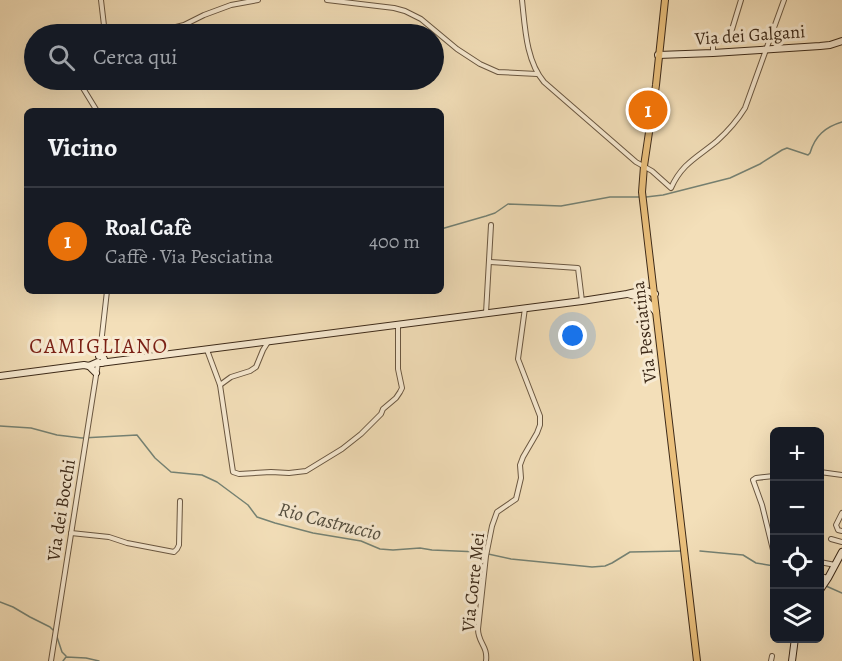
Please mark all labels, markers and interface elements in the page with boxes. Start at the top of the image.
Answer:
street label: Via dei Galgani [693,19,806,51]
search box [24,24,444,90]
icon: search [45,41,78,74]
text: Cerca qui [93,42,178,72]
pin: 1 [628,88,668,132]
text: Vicino [48,130,117,165]
text: Roal Cafè [105,213,192,243]
text: 1 [64,228,71,255]
text: 400 m [369,228,420,255]
text: Caffè · Via Pesciatina [105,243,273,270]
street label: Via Pesciatina [626,279,662,385]
your location [558,321,587,350]
district label: CAMIGLIANO [29,332,169,360]
map controls [770,427,824,643]
button: + [770,427,824,481]
street label: Via dei Bocchi [41,457,81,564]
button: − [770,481,824,535]
water label: Rio Castruccio [276,496,384,547]
street label: Via Corte Mei [456,531,490,634]
button: locate [770,535,824,589]
button: layers [770,589,824,643]

